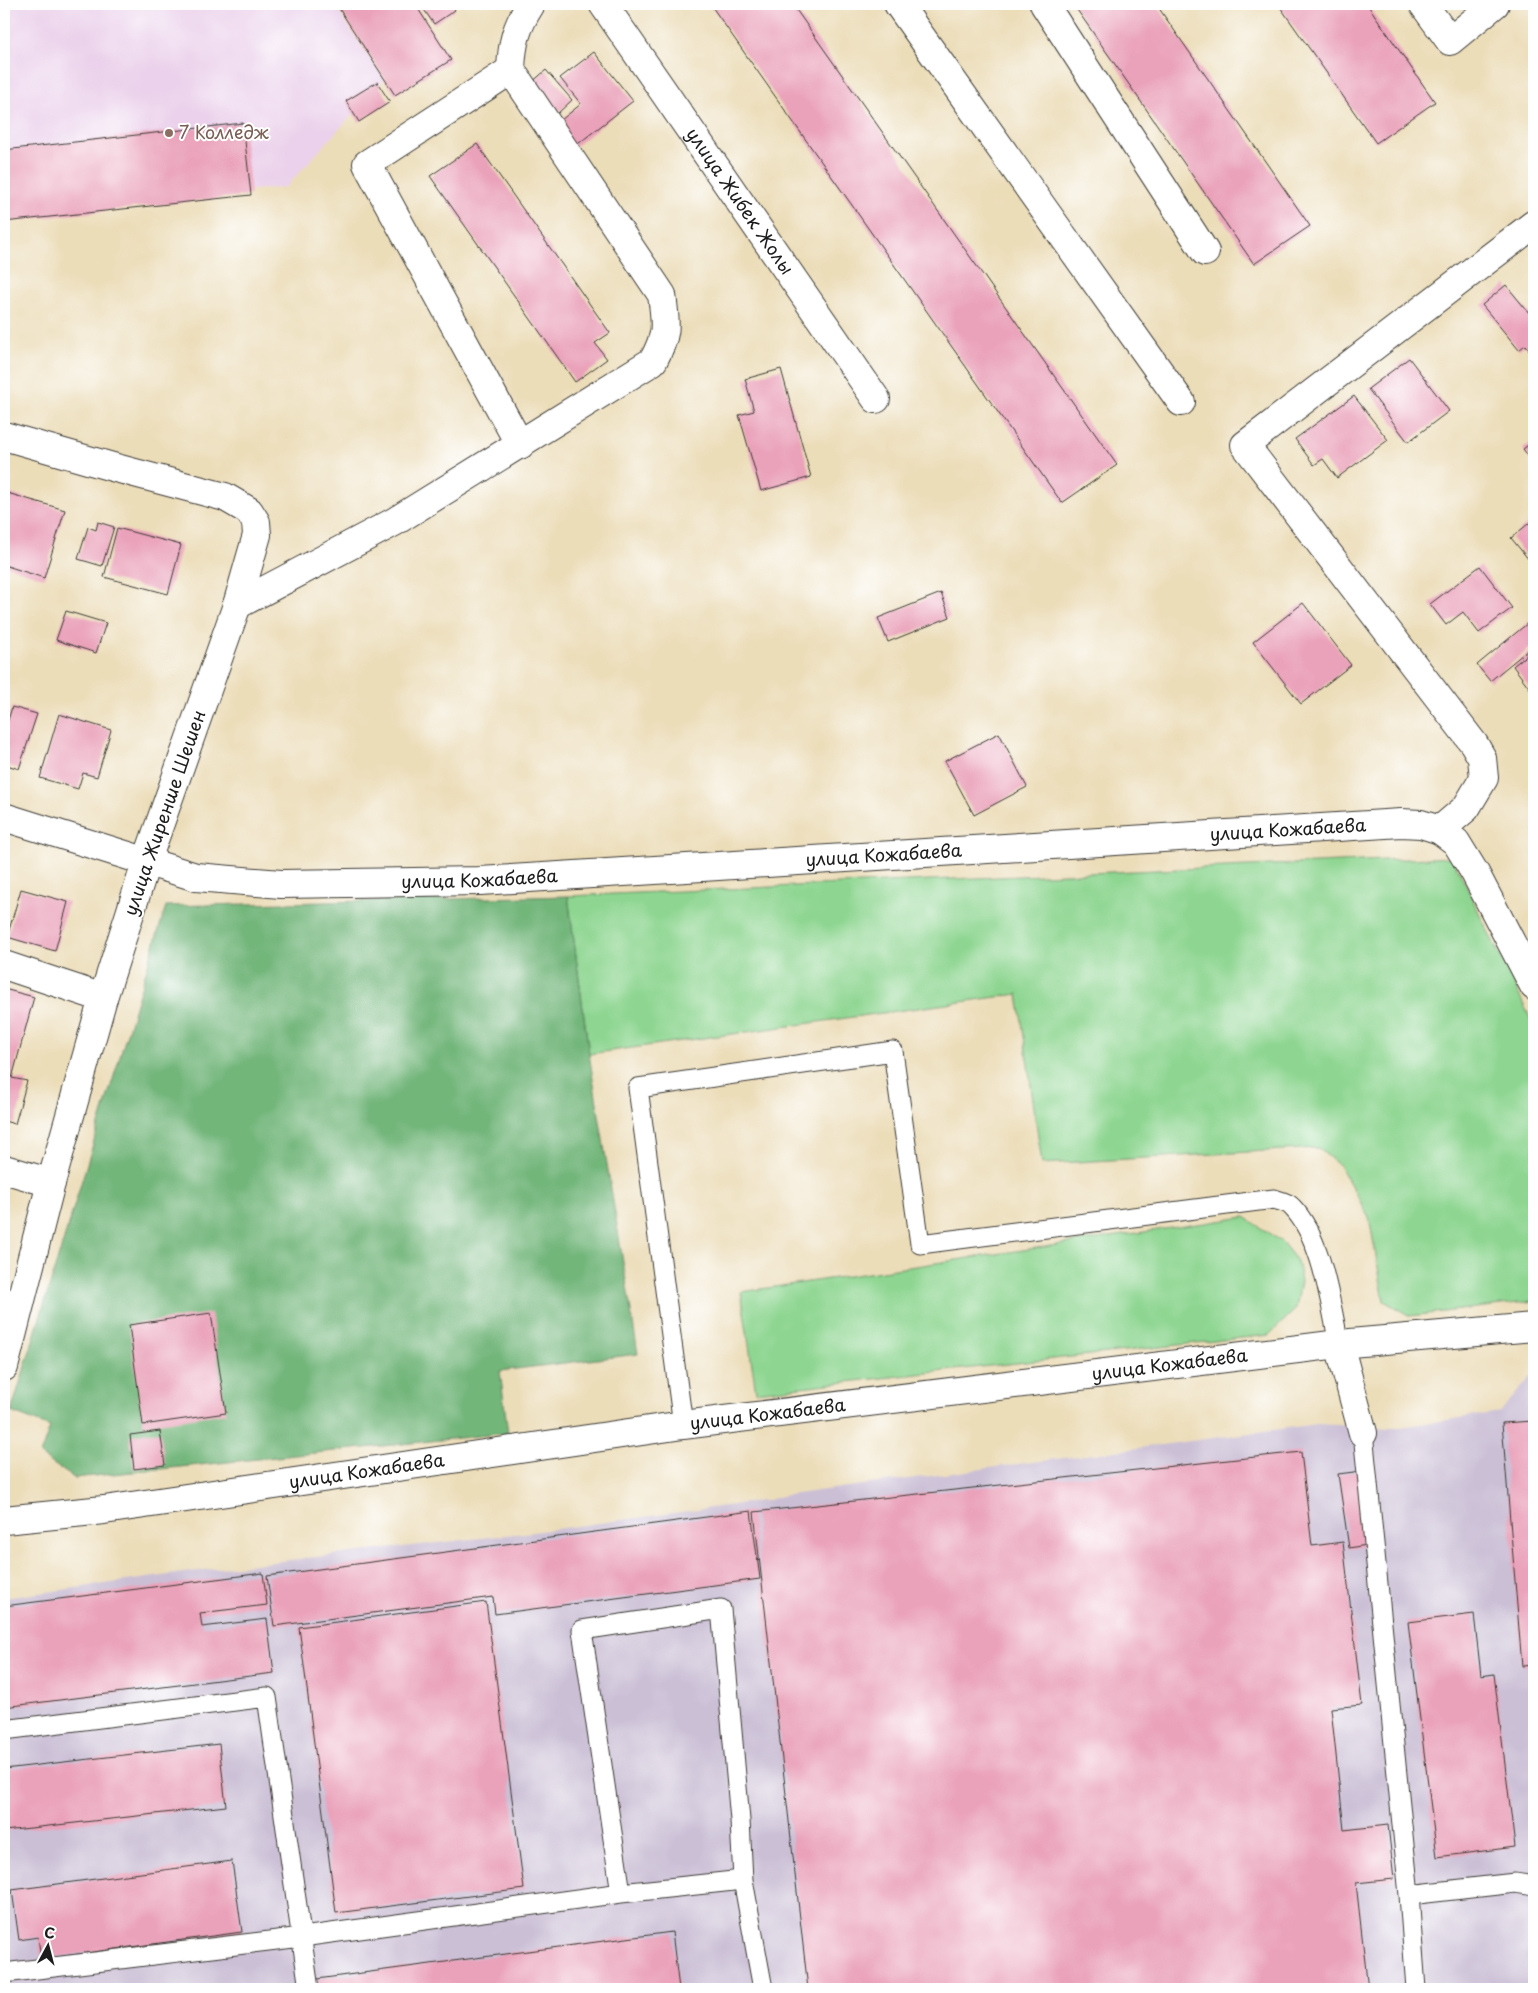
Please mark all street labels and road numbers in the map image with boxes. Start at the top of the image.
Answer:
street label: улица Жибек Жолы [680,122,801,280]
street label: улица Жиренше Шешен [116,706,211,919]
street label: улица Кожабаева [1209,810,1368,847]
street label: улица Кожабаева [805,836,963,872]
street label: улица Кожабаева [401,861,559,894]
street label: улица Кожабаева [1090,1340,1250,1386]
street label: улица Кожабаева [688,1390,848,1436]
street label: улица Кожабаева [287,1445,447,1495]

